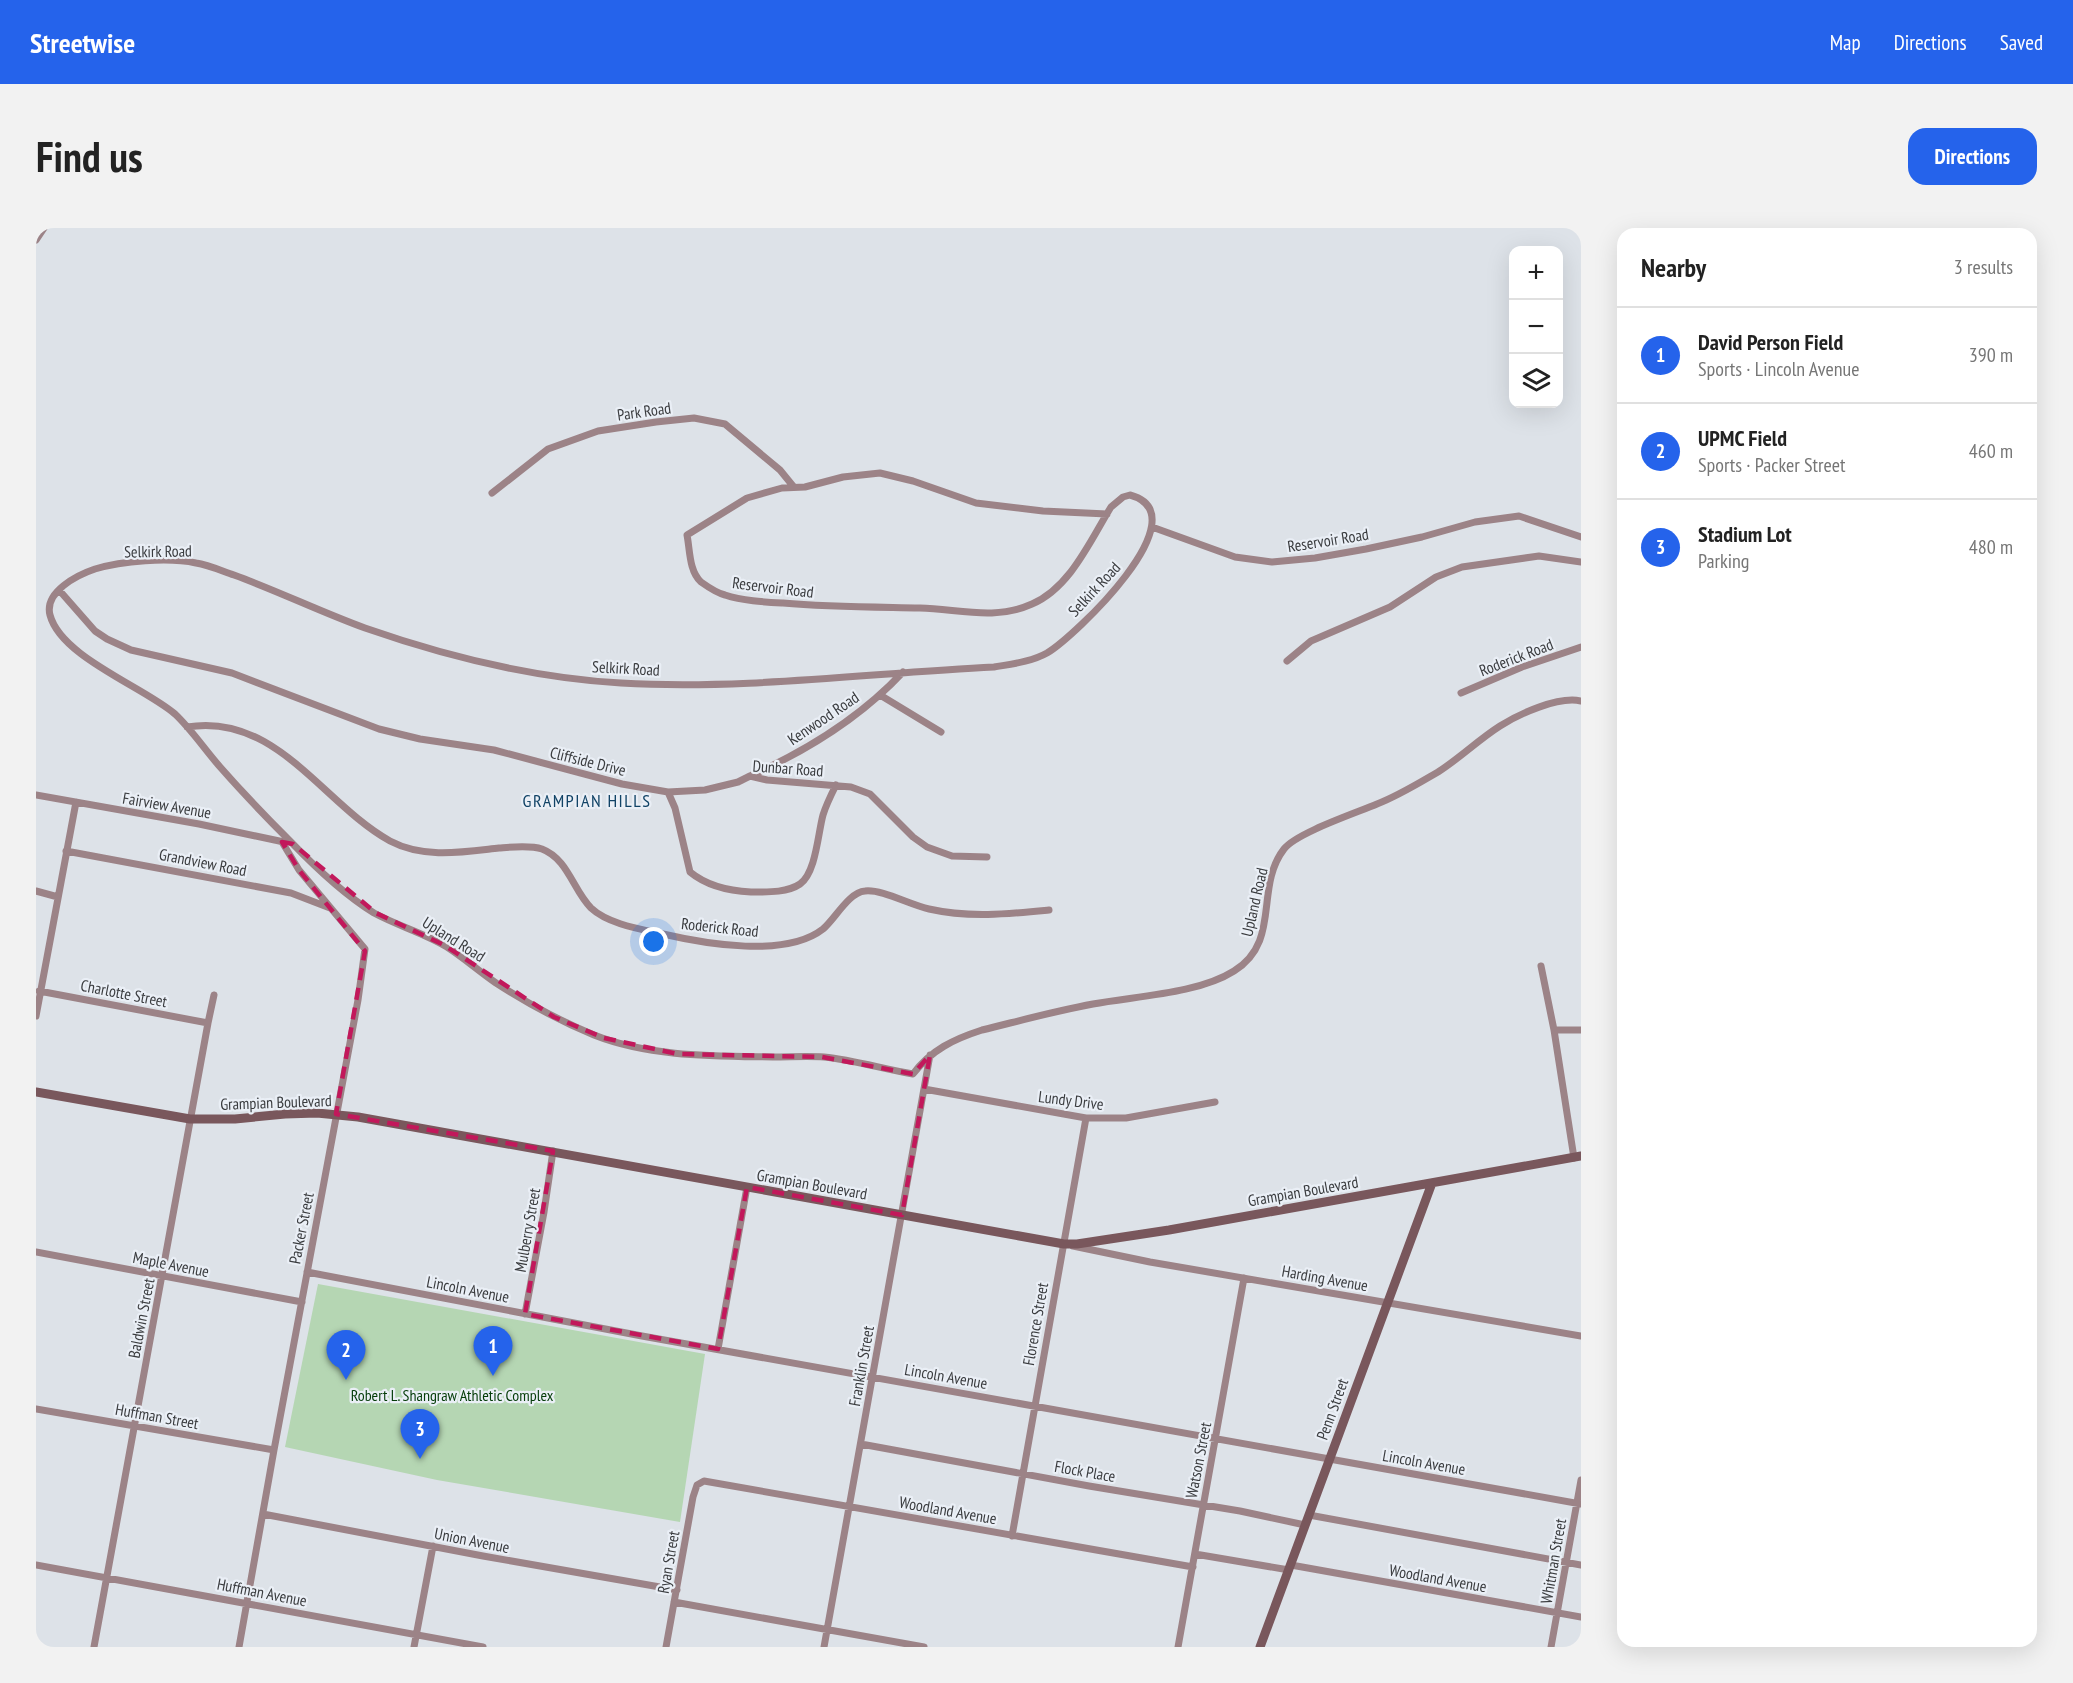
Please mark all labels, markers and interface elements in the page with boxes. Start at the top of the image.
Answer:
text: Streetwise [30,24,135,61]
text: Map [1830,29,1861,56]
text: Directions [1894,29,1967,56]
text: Saved [2000,29,2043,56]
button: Directions [1908,128,2037,185]
text: Find us [36,129,143,184]
map controls [1509,246,1563,408]
button: + [1509,246,1563,300]
text: Nearby [1641,251,1706,284]
text: 3 results [1954,254,2013,280]
button: − [1509,300,1563,354]
text: David Person Field [1698,328,1843,356]
text: 1 [1656,342,1665,368]
text: 390 m [1969,342,2013,368]
button: layers [1509,354,1563,408]
text: Sports · Lincoln Avenue [1698,356,1859,382]
street label: Park Road [616,397,672,425]
text: UPMC Field [1698,424,1787,452]
text: 2 [1656,438,1665,464]
text: 460 m [1969,438,2013,464]
text: Sports · Packer Street [1698,452,1845,478]
text: Stadium Lot [1698,520,1792,548]
street label: Reservoir Road [1286,524,1370,556]
text: 3 [1656,534,1665,560]
text: 480 m [1969,534,2013,560]
street label: Selkirk Road [124,540,192,562]
text: Parking [1698,548,1749,574]
street label: Selkirk Road [1064,557,1124,621]
street label: Reservoir Road [731,572,815,602]
street label: Roderick Road [1476,634,1556,680]
street label: Selkirk Road [592,656,660,680]
street label: Kenwood Road [784,687,862,749]
street label: Cliffside Drive [548,742,628,780]
street label: Dunbar Road [752,756,824,780]
street label: Fairview Avenue [121,787,213,823]
district label: GRAMPIAN HILLS [523,789,651,812]
street label: Grandview Road [158,844,248,880]
street label: Upland Road [1236,866,1272,938]
street label: Upland Road [419,912,489,966]
street label: Roderick Road [680,913,760,941]
your location [639,927,668,956]
street label: Charlotte Street [79,975,169,1011]
street label: Lundy Drive [1037,1086,1105,1114]
street label: Grampian Boulevard [220,1090,332,1114]
street label: Grampian Boulevard [755,1164,869,1204]
street label: Grampian Boulevard [1246,1171,1360,1211]
street label: Mulberry Street [510,1186,544,1274]
street label: Packer Street [284,1190,318,1265]
street label: Maple Avenue [131,1247,211,1281]
street label: Harding Avenue [1280,1261,1370,1295]
street label: Lincoln Avenue [425,1271,511,1307]
street label: Baldwin Street [123,1276,159,1360]
street label: Florence Street [1018,1280,1052,1367]
street label: Franklin Street [844,1324,878,1408]
pin: 1 [474,1326,512,1376]
pin: 2 [326,1330,366,1380]
street label: Lincoln Avenue [903,1359,989,1393]
street label: Penn Street [1312,1375,1353,1442]
park label: Robert L. Shangraw Athletic Complex [351,1385,554,1405]
street label: Huffman Street [114,1399,201,1433]
pin: 3 [400,1410,440,1459]
street label: Watson Street [1181,1420,1215,1500]
street label: Lincoln Avenue [1381,1445,1467,1479]
street label: Flock Place [1053,1456,1117,1486]
street label: Woodland Avenue [898,1492,998,1528]
street label: Whitman Street [1536,1516,1570,1605]
street label: Union Avenue [433,1523,511,1557]
street label: Ryan Street [653,1529,683,1595]
street label: Woodland Avenue [1388,1560,1488,1596]
street label: Huffman Avenue [215,1574,309,1610]

